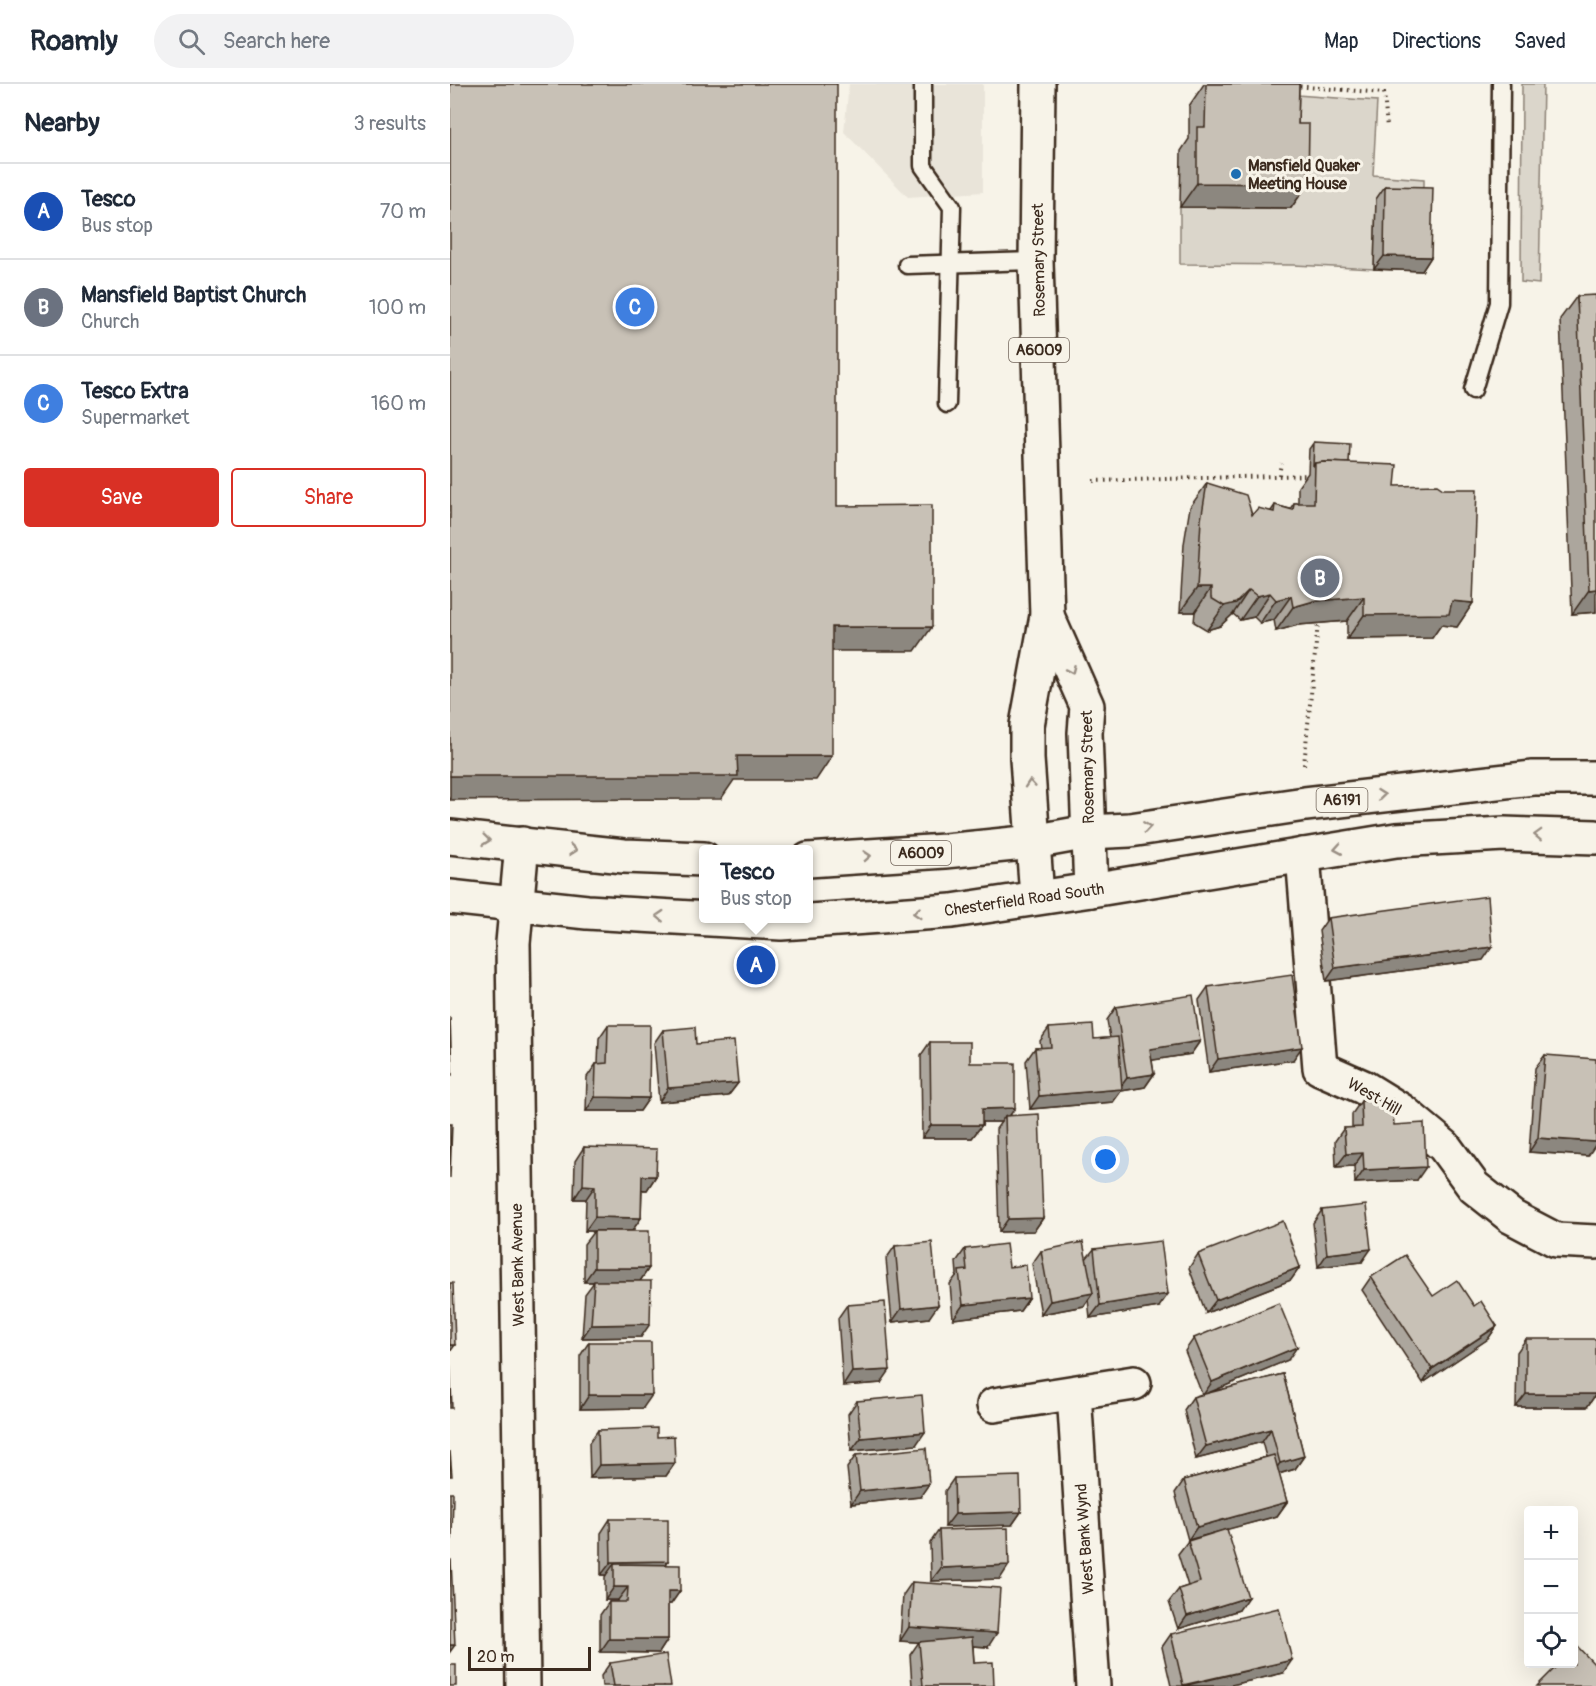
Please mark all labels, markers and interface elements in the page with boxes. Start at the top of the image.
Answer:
search box [154,14,574,68]
text: Roamly [30,24,118,59]
icon: search [175,25,208,58]
text: Search here [223,27,330,55]
text: Map [1324,28,1359,55]
text: Directions [1392,28,1481,55]
text: Saved [1514,28,1566,55]
text: Nearby [24,107,100,139]
text: 3 results [354,111,426,136]
place label: Mansfield Quaker Meeting House [1248,156,1361,194]
marker: Mansfield Quaker Meeting House [1229,167,1243,181]
text: Tesco [81,185,136,213]
text: A [37,199,50,224]
text: 70 m [380,199,426,224]
street label: Rosemary Street [1028,202,1050,317]
text: Bus stop [81,213,153,238]
text: Mansfield Baptist Church [81,281,306,309]
pin: C [616,284,654,330]
text: B [38,295,49,320]
text: 100 m [369,295,426,320]
text: Church [81,309,139,334]
road number: A6009 [1009,338,1069,362]
text: Tesco Extra [81,377,189,405]
text: C [37,391,50,416]
text: 160 m [371,391,426,416]
text: Supermarket [81,405,190,430]
button: Save [24,468,219,527]
button: Share [231,468,426,527]
pin: B [1300,556,1340,600]
one-way arrow [1064,663,1076,674]
street label: Rosemary Street [1077,709,1099,824]
one-way arrow [1023,779,1036,788]
road number: A6191 [1316,788,1368,812]
one-way arrow [1377,790,1386,802]
one-way arrow [1142,822,1151,834]
one-way arrow [1533,829,1542,841]
one-way arrow [482,834,491,846]
road number: A6009 [891,841,951,865]
one-way arrow [568,843,578,856]
one-way arrow [1334,843,1343,855]
popup [699,845,813,923]
one-way arrow [862,850,871,863]
text: Tesco [720,858,775,886]
street label: Chesterfield Road South [943,879,1105,921]
text: Bus stop [720,886,792,911]
one-way arrow [913,906,922,919]
one-way arrow [655,910,664,923]
pin: A [736,942,776,988]
street label: West Hill [1344,1073,1405,1120]
your location [1091,1145,1120,1174]
street label: West Bank Avenue [507,1203,529,1327]
street label: West Bank Wynd [1071,1483,1099,1595]
map controls [1524,1506,1578,1668]
button: + [1524,1506,1578,1560]
button: − [1524,1560,1578,1614]
button: locate [1524,1614,1578,1668]
scale bar [468,1644,591,1672]
text: 20 m [477,1647,515,1667]

